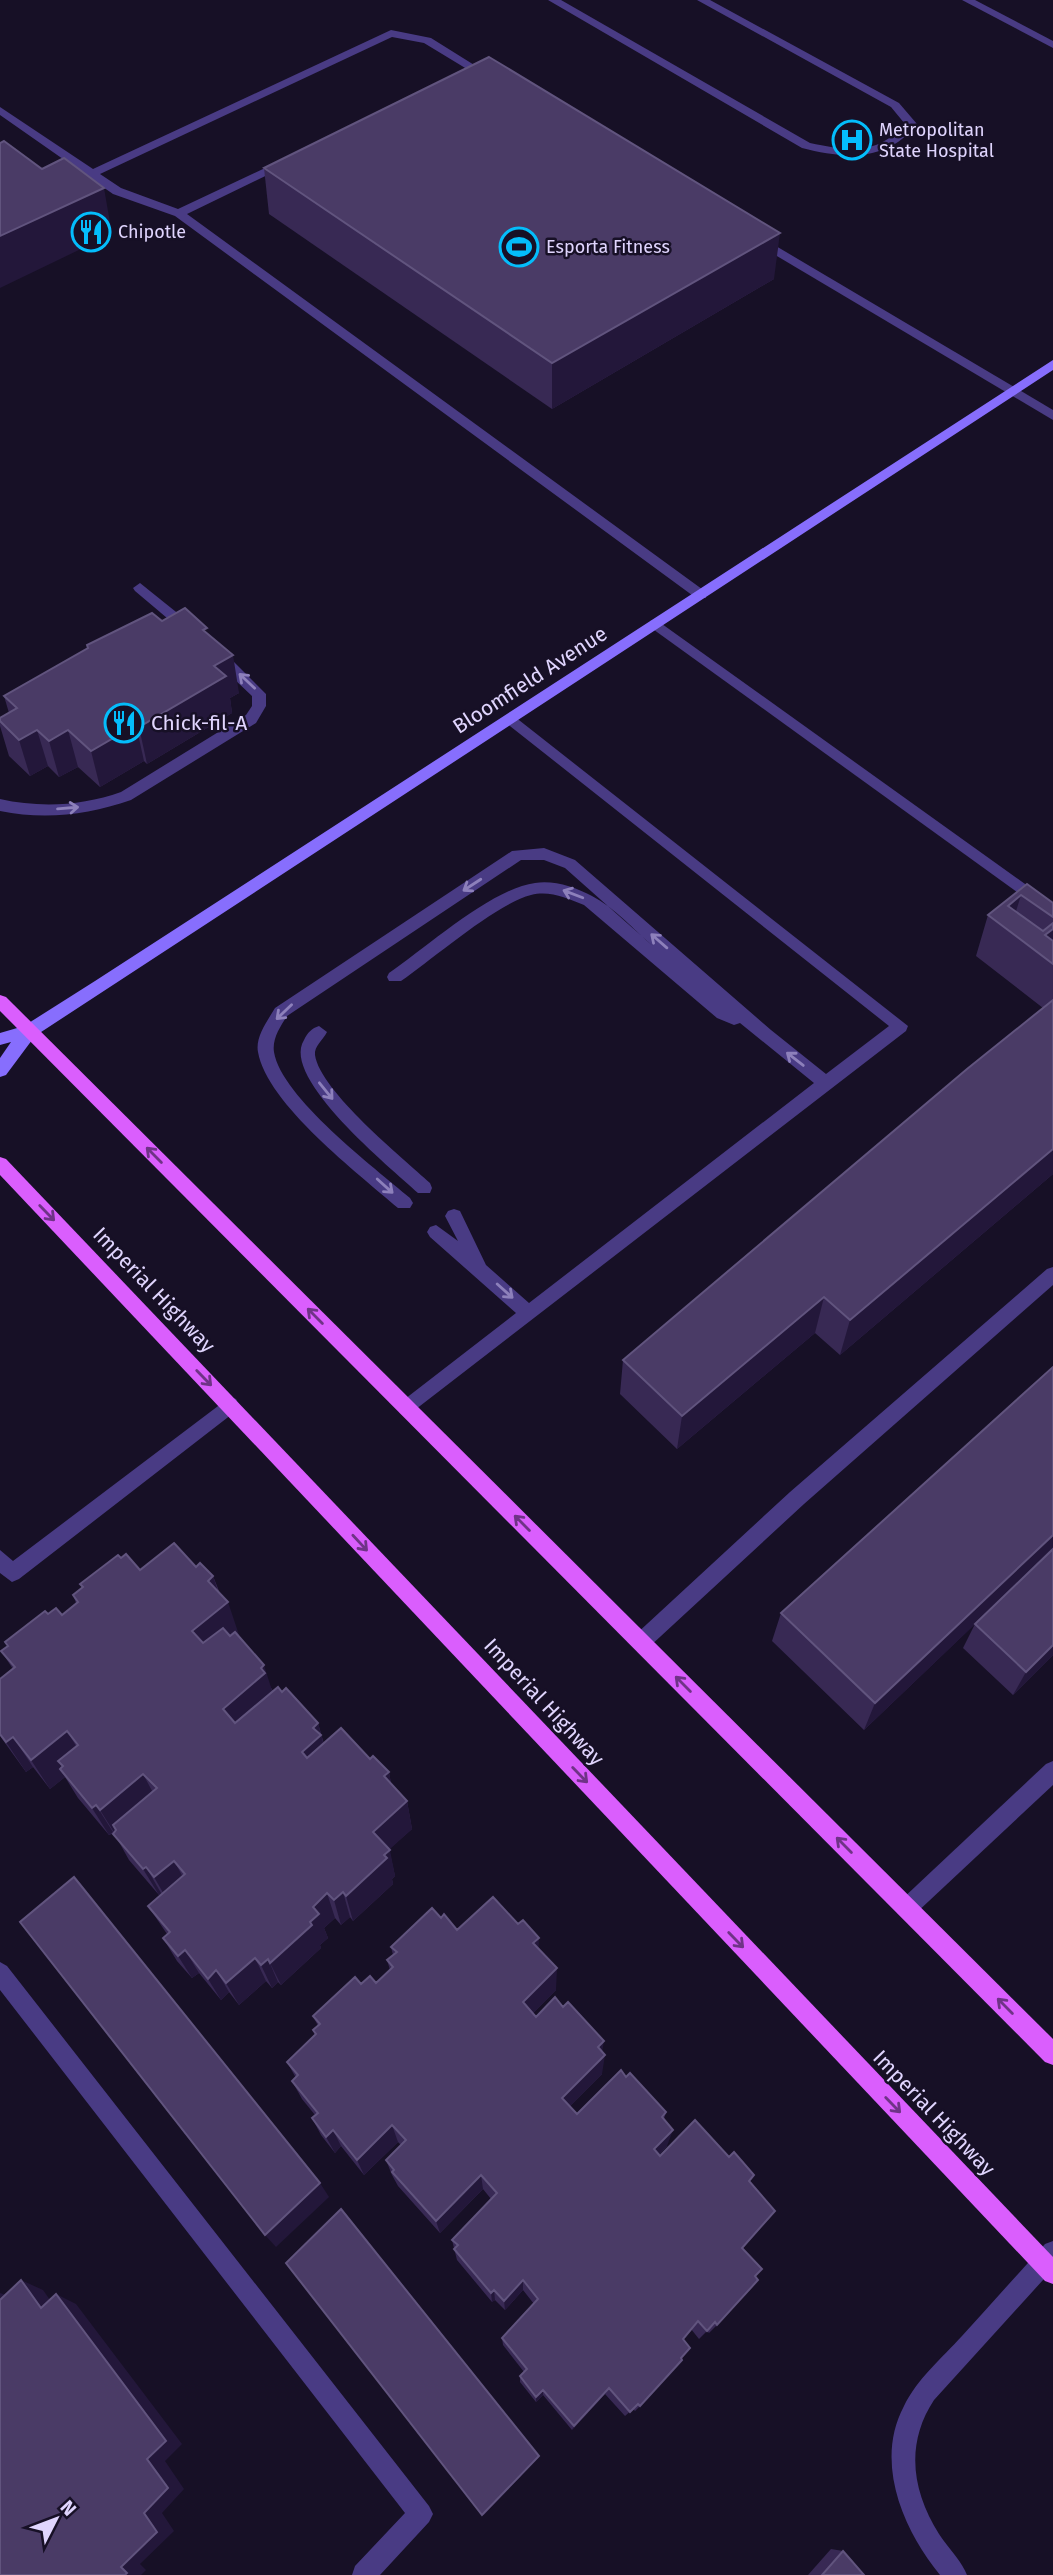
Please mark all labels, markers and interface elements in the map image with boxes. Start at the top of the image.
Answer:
hospital icon: Metropolitan State Hospital [831,119,873,161]
place label: Metropolitan State Hospital [879,119,994,162]
restaurant icon: Chipotle [70,211,112,253]
place label: Chipotle [118,221,186,243]
sports icon: Esporta Fitness [498,226,540,268]
place label: Esporta Fitness [546,236,670,258]
street label: Bloomfield Avenue [448,620,612,740]
one-way arrow [239,673,256,690]
restaurant icon: Chick-fil-A [103,702,145,744]
place label: Chick-fil-A [151,710,247,736]
one-way arrow [56,802,79,815]
one-way arrow [463,878,483,892]
one-way arrow [563,887,584,900]
one-way arrow [650,934,668,950]
one-way arrow [276,1003,294,1020]
one-way arrow [787,1051,805,1066]
one-way arrow [318,1081,334,1099]
one-way arrow [146,1147,163,1164]
one-way arrow [376,1178,394,1194]
one-way arrow [39,1204,56,1221]
street label: Imperial Highway [87,1222,221,1359]
one-way arrow [496,1283,514,1299]
one-way arrow [307,1308,324,1325]
one-way arrow [195,1369,212,1386]
one-way arrow [514,1515,531,1532]
one-way arrow [352,1534,369,1551]
street label: Imperial Highway [478,1633,610,1772]
one-way arrow [675,1676,692,1693]
one-way arrow [571,1766,588,1783]
one-way arrow [835,1837,852,1854]
one-way arrow [728,1931,745,1948]
one-way arrow [996,1997,1013,2014]
street label: Imperial Highway [867,2045,1001,2182]
one-way arrow [885,2096,901,2114]
north arrow [21,2484,91,2554]
text: N [55,2496,81,2520]

